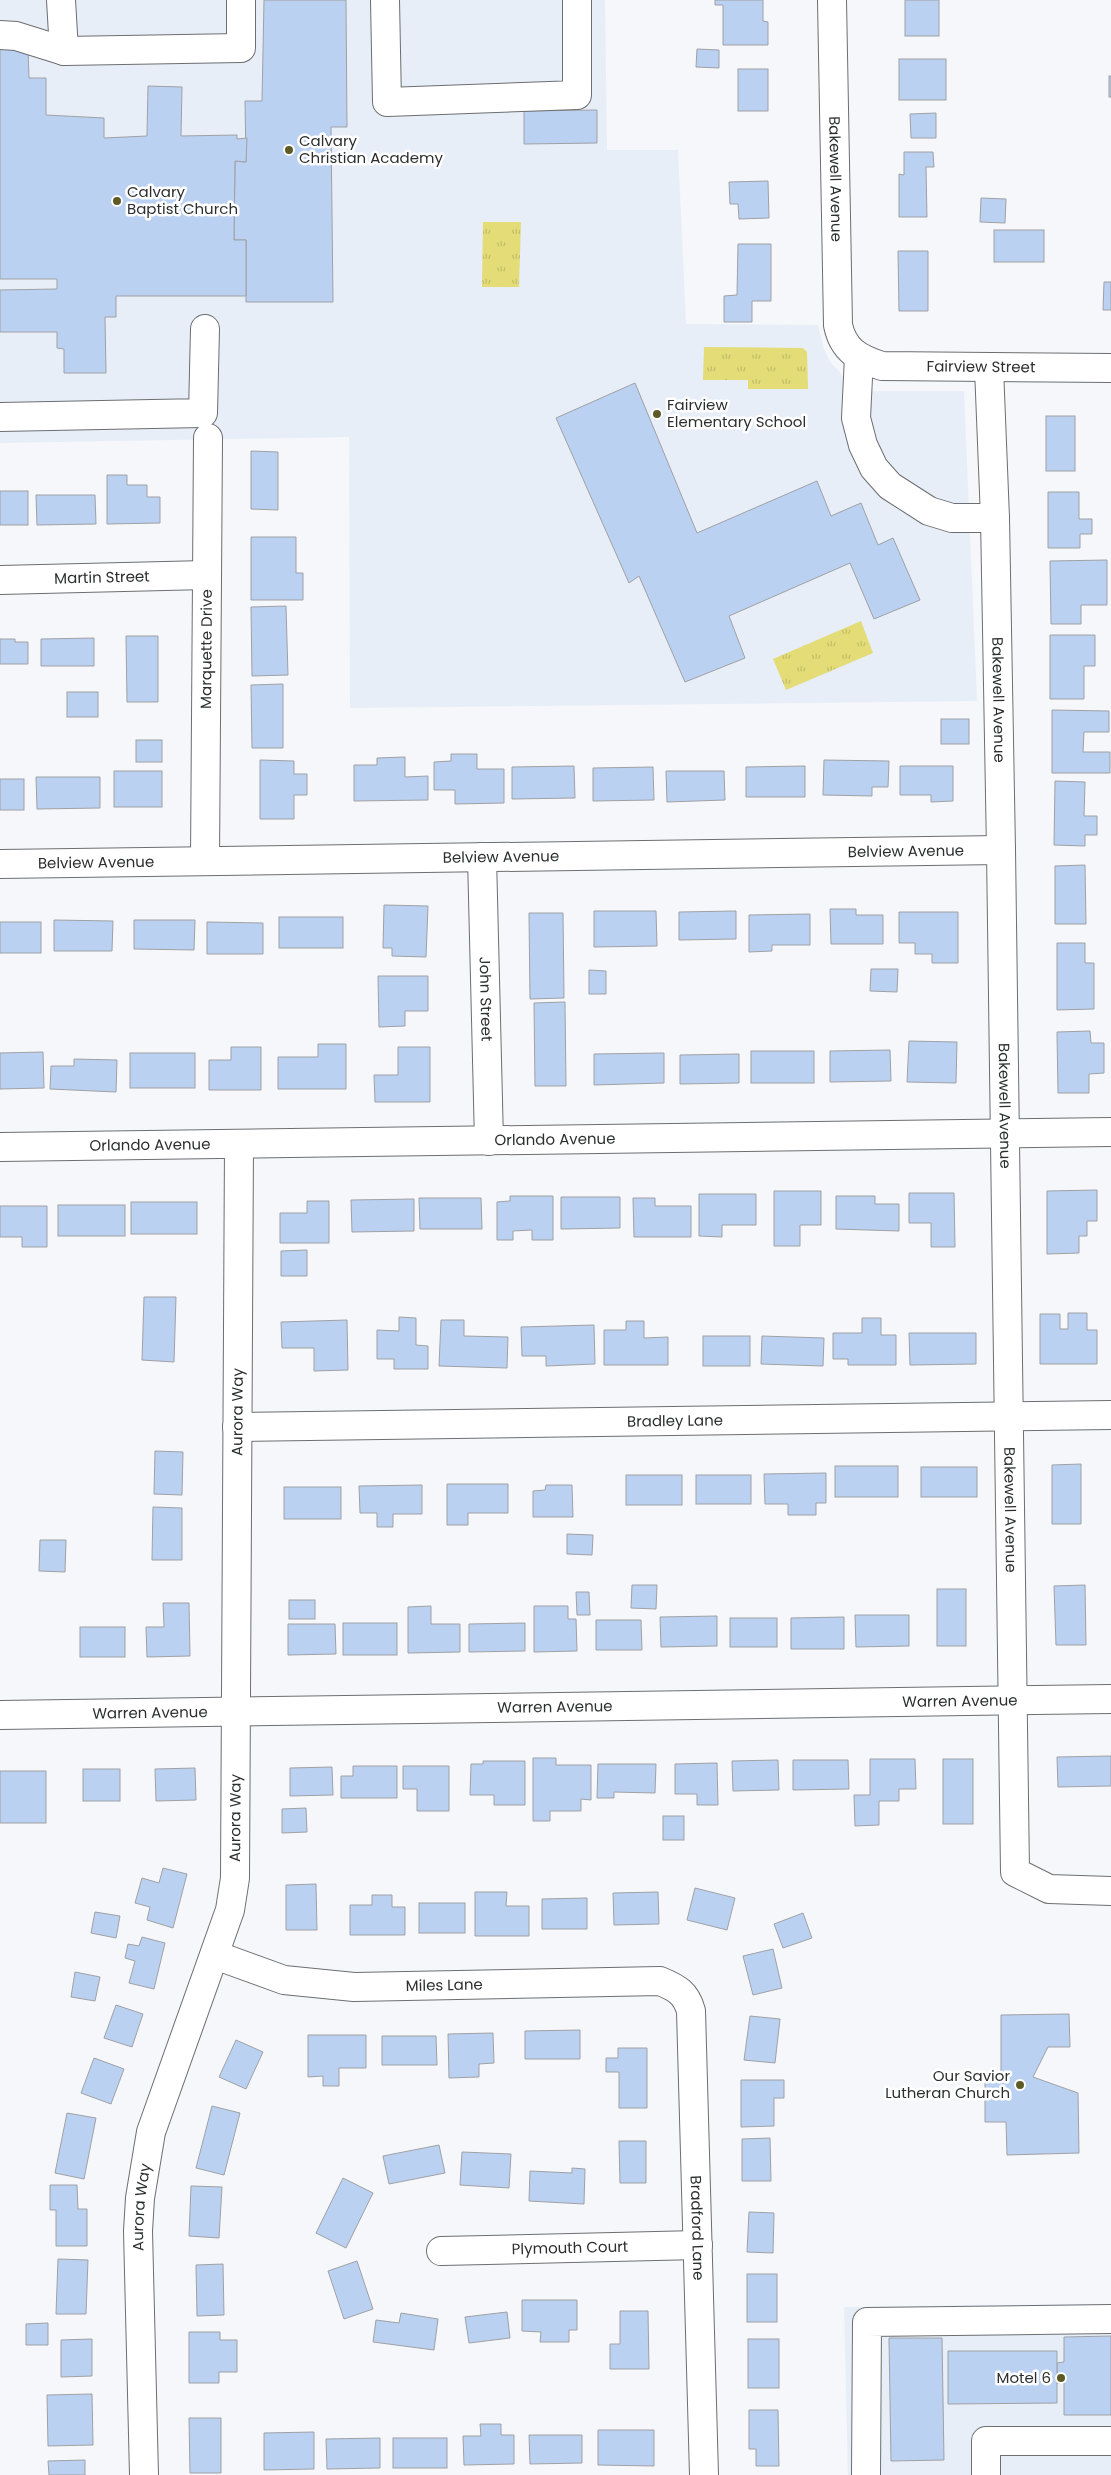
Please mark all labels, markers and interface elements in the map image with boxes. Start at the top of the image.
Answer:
street label: Bakewell Avenue [824,116,847,242]
place label: Calvary Christian Academy [299,130,443,168]
marker: Calvary Christian Academy [283,144,295,156]
place label: Calvary Baptist Church [127,181,238,219]
marker: Calvary Baptist Church [111,195,123,207]
street label: Fairview Street [927,355,1036,377]
place label: Fairview Elementary School [667,394,806,432]
marker: Fairview Elementary School [651,408,663,420]
street label: Martin Street [54,565,150,589]
street label: Marquette Drive [195,589,217,709]
street label: Bakewell Avenue [987,637,1010,763]
street label: Belview Avenue [848,840,964,862]
street label: Belview Avenue [443,845,559,868]
street label: Belview Avenue [38,851,154,873]
street label: John Street [474,956,498,1042]
street label: Bakewell Avenue [994,1043,1016,1169]
street label: Orlando Avenue [494,1128,616,1150]
street label: Orlando Avenue [89,1133,211,1156]
street label: Aurora Way [226,1367,248,1456]
street label: Bradley Lane [627,1409,723,1432]
street label: Bakewell Avenue [999,1447,1022,1573]
street label: Warren Avenue [902,1689,1018,1712]
street label: Warren Avenue [497,1695,613,1718]
street label: Warren Avenue [92,1701,208,1724]
street label: Aurora Way [224,1773,246,1862]
street label: Miles Lane [406,1973,483,1996]
place label: Our Savior Lutheran Church [885,2065,1010,2103]
marker: Our Savior Lutheran Church [1014,2079,1026,2091]
street label: Aurora Way [127,2161,156,2251]
street label: Bradford Lane [686,2175,710,2281]
street label: Plymouth Court [511,2236,628,2259]
place label: Motel 6 [997,2367,1051,2388]
marker: Motel 6 [1055,2372,1067,2384]

